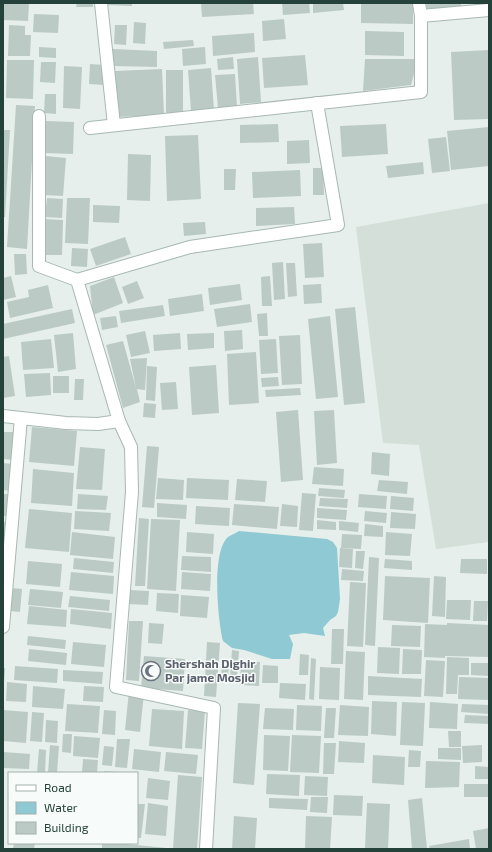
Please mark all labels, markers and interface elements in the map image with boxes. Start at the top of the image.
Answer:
place label: Shershah Dighir Par jame Mosjid [165,656,256,685]
mosque icon: Shershah Dighir Par jame Mosjid [140,660,162,682]
legend [8,772,138,844]
text: Road [44,780,72,794]
text: Water [44,800,78,814]
text: Building [44,820,89,834]

